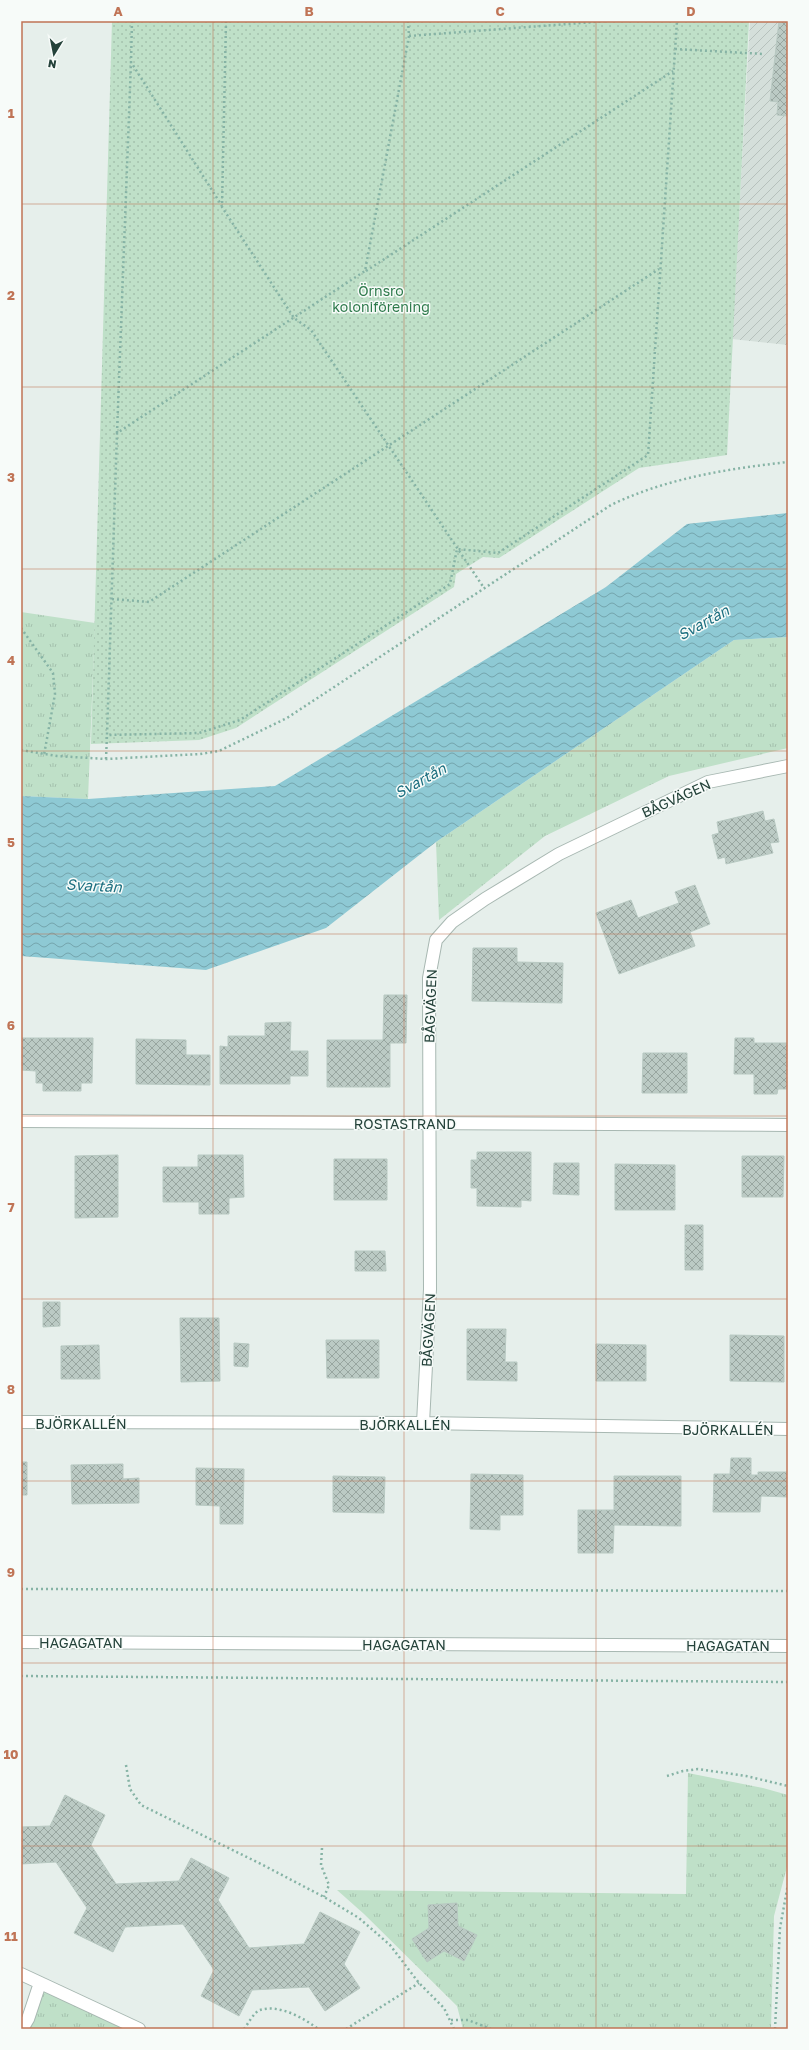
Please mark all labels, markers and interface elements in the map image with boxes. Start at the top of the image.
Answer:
text: A [113,3,123,19]
text: B [304,3,314,19]
text: C [495,3,505,19]
text: D [686,3,696,19]
north arrow [34,34,74,74]
text: N [47,57,57,71]
text: 1 [8,105,15,121]
park label: Örnsro koloniförening [332,282,430,315]
text: 2 [7,287,15,303]
text: 3 [7,469,15,485]
water label: Svartån [674,600,732,643]
text: 4 [7,652,15,668]
water label: Svartån [391,758,449,801]
street label: BÅGVÄGEN [639,775,713,821]
text: 5 [7,834,15,850]
water label: Svartån [66,875,123,895]
street label: BÅGVÄGEN [420,969,440,1043]
text: 6 [7,1017,15,1033]
street label: ROSTASTRAND [354,1115,456,1132]
text: 7 [7,1199,15,1215]
street label: BÅGVÄGEN [418,1293,438,1367]
text: 8 [7,1381,15,1397]
street label: BJÖRKALLÉN [35,1415,127,1432]
street label: BJÖRKALLÉN [359,1416,451,1433]
street label: BJÖRKALLÉN [682,1421,774,1438]
text: 9 [7,1564,15,1580]
street label: HAGAGATAN [39,1634,123,1651]
street label: HAGAGATAN [362,1636,446,1653]
street label: HAGAGATAN [686,1637,770,1654]
text: 10 [3,1746,19,1762]
text: 11 [4,1928,18,1944]

